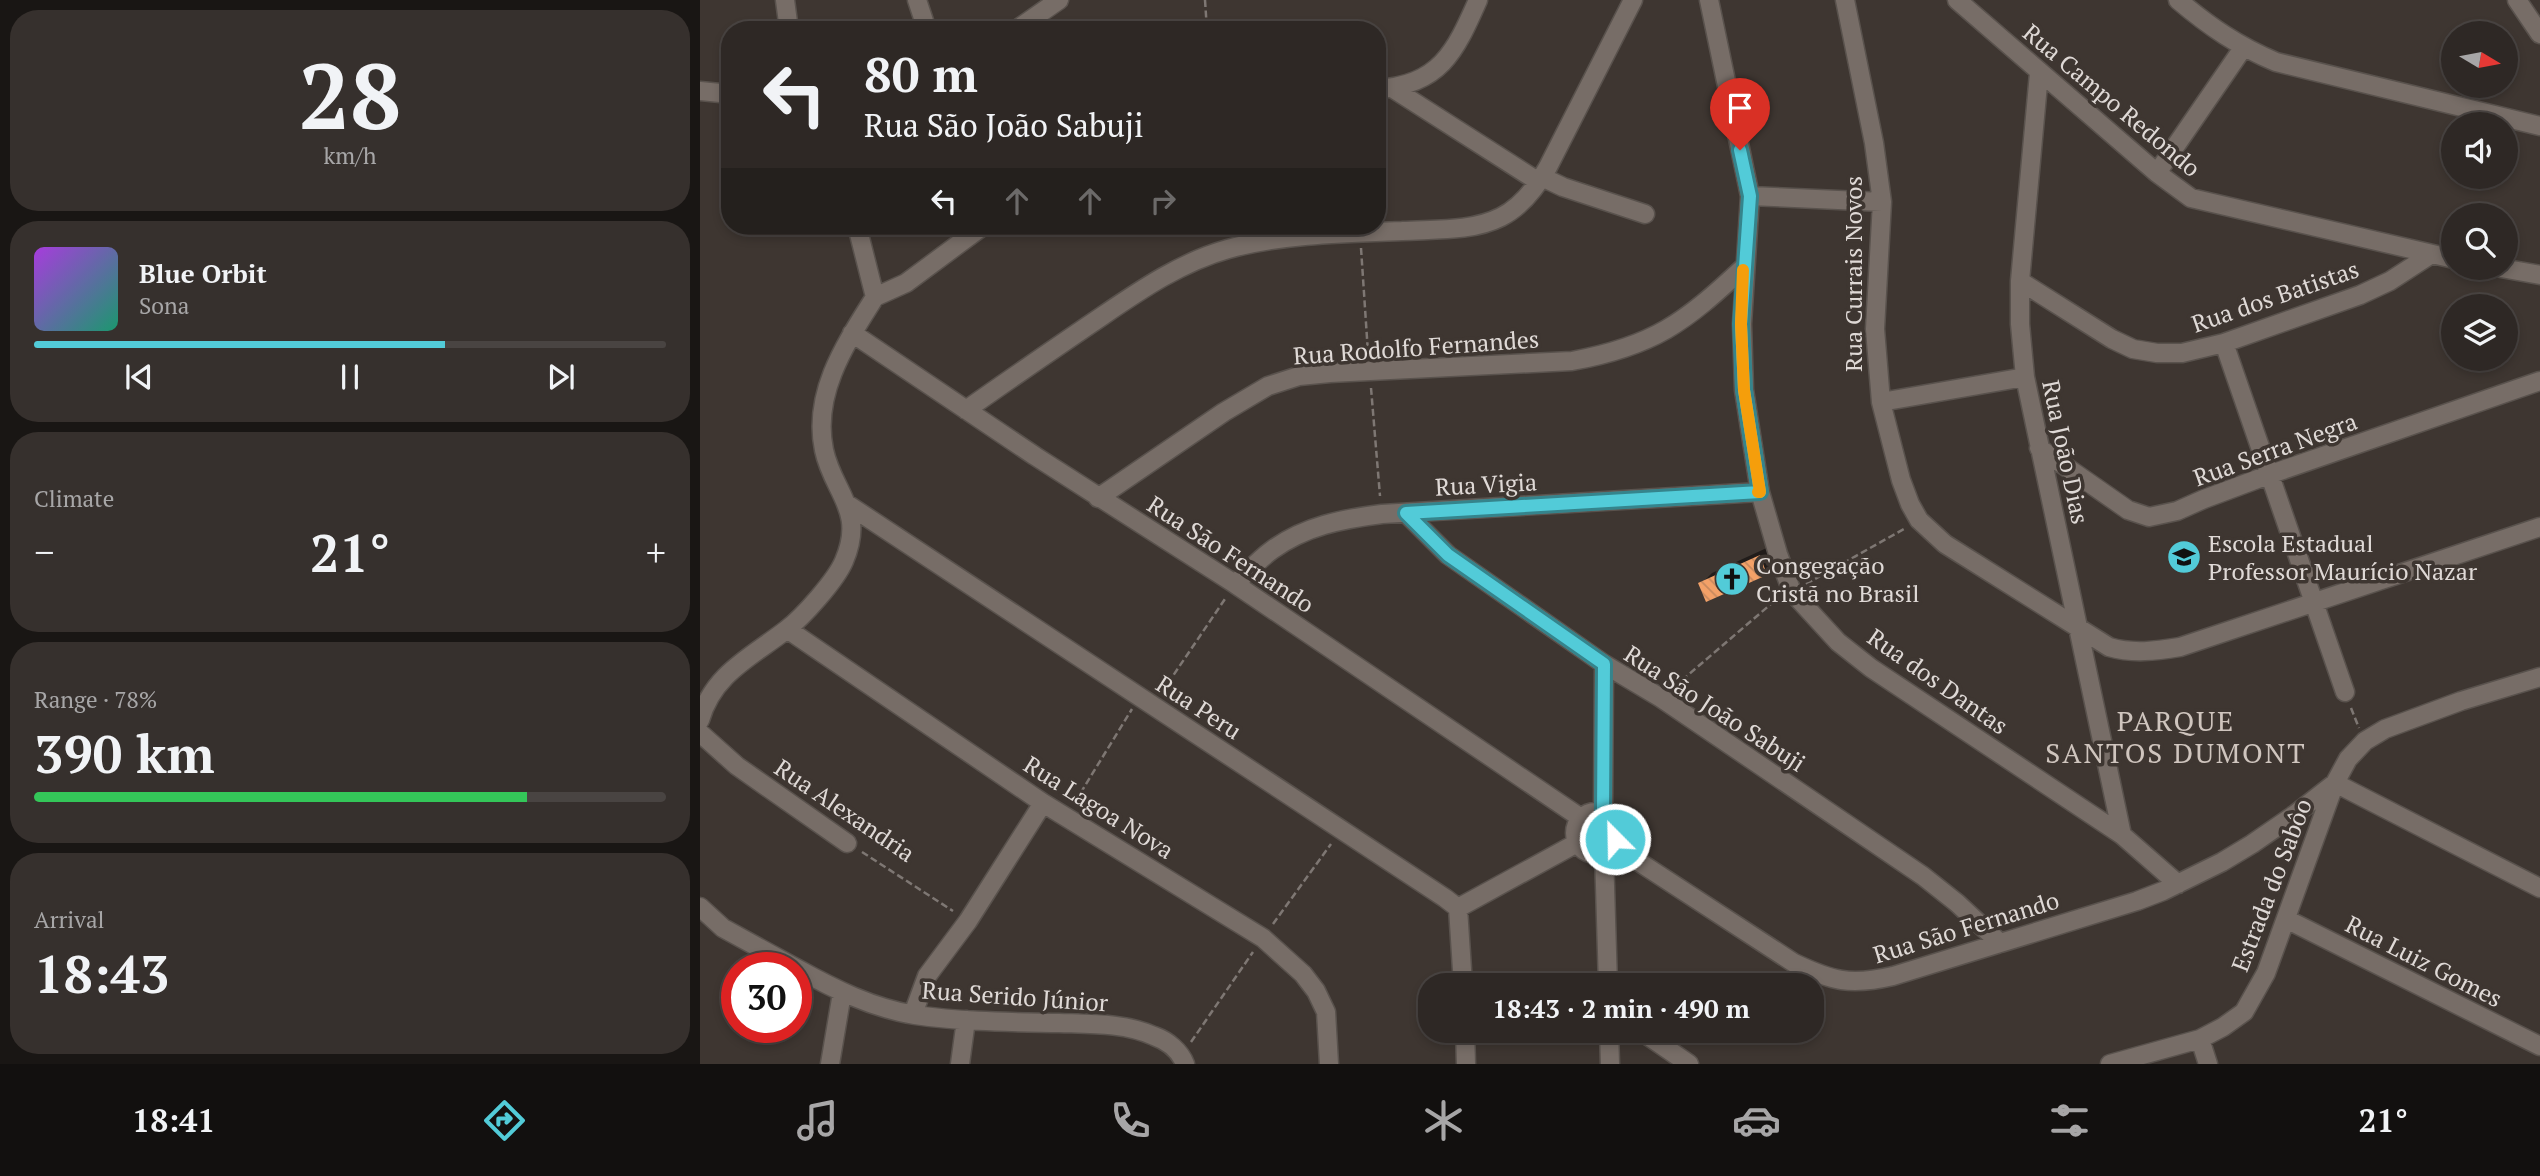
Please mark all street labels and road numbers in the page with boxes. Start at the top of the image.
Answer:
street label: Rua Campo Redondo [2017,16,2207,184]
street label: Rua Currais Novos [1837,176,1869,372]
street label: Rua dos Batistas [2187,252,2363,340]
street label: Rua Rodolfo Fernandes [1292,322,1540,372]
street label: Rua João Dias [2035,377,2097,527]
street label: Rua Serra Negra [2189,405,2361,493]
street label: Rua Vigia [1434,465,1538,503]
street label: Rua São Fernando [1141,488,1321,620]
street label: Rua dos Dantas [1861,621,2015,741]
street label: Rua São João Sabuji [1618,637,1812,779]
street label: Rua Peru [1150,668,1248,747]
street label: Rua Lagoa Nova [1018,748,1180,866]
street label: Rua Alexandria [769,751,921,869]
street label: Estrada do Sabôo [2223,794,2319,976]
street label: Rua São Fernando [1869,884,2063,970]
street label: Rua Luiz Gomes [2340,908,2508,1014]
street label: Rua Serido Júnior [921,974,1110,1019]

